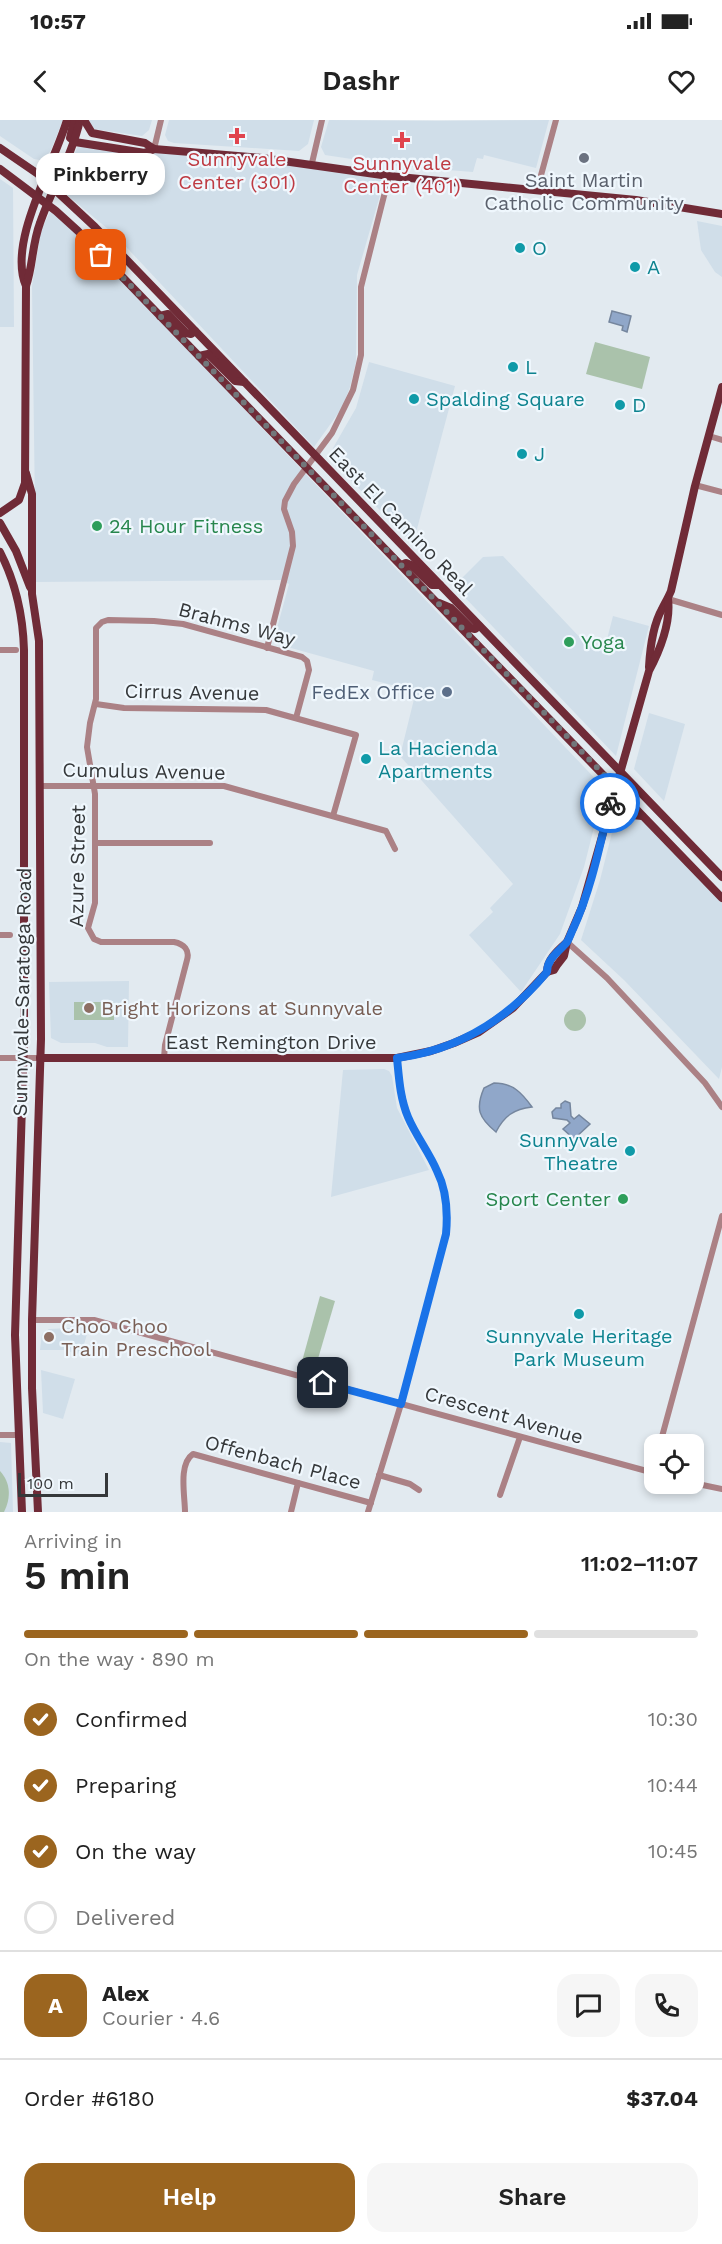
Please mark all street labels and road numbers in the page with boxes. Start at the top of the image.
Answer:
street label: East El Camino Real [324,442,478,600]
street label: Brahms Way [176,597,299,651]
street label: Cirrus Avenue [124,679,260,705]
street label: Cumulus Avenue [62,758,226,784]
street label: Azure Street [64,804,90,928]
street label: Sunnyvale-Saratoga Road [8,867,36,1117]
street label: East Remington Drive [165,1030,377,1054]
street label: Crescent Avenue [422,1381,586,1449]
street label: Offenbach Place [202,1430,364,1494]

